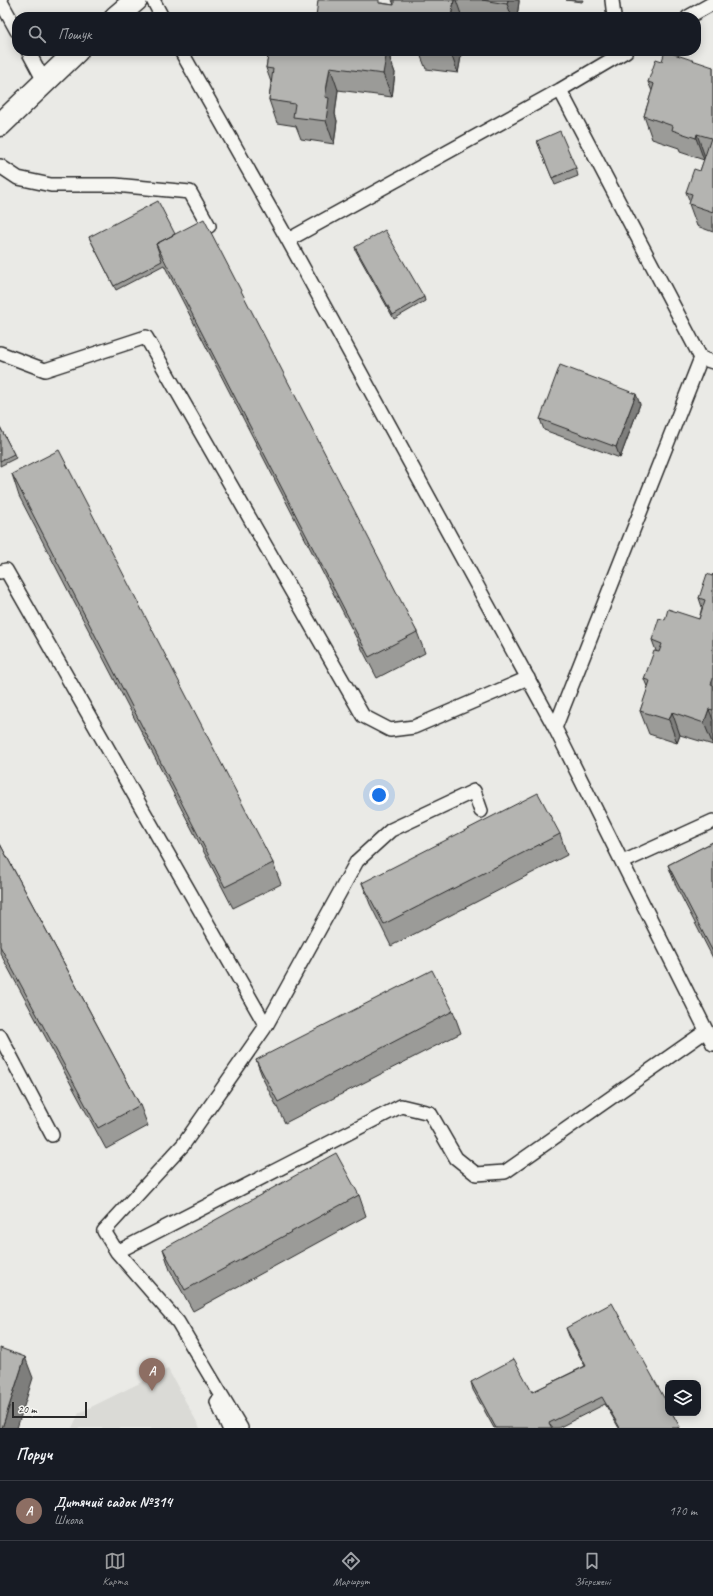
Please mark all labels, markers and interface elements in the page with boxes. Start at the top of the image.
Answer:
search box [12,12,701,56]
icon: search [26,23,48,45]
text: Пошук [58,25,91,44]
your location [369,785,389,805]
pin: A [139,1358,165,1391]
map controls [665,1380,701,1416]
button: layers [665,1380,701,1416]
scale bar [12,1400,87,1419]
text: 20 m [18,1402,37,1416]
text: Поруч [16,1444,52,1465]
text: Дитячий садок №314 [54,1493,172,1512]
text: A [26,1503,32,1519]
text: 170 m [669,1503,697,1519]
text: Школа [54,1512,83,1528]
tab: Карта [103,1550,128,1588]
tab: Маршрут [333,1550,369,1588]
tab: Збережені [575,1550,610,1588]

